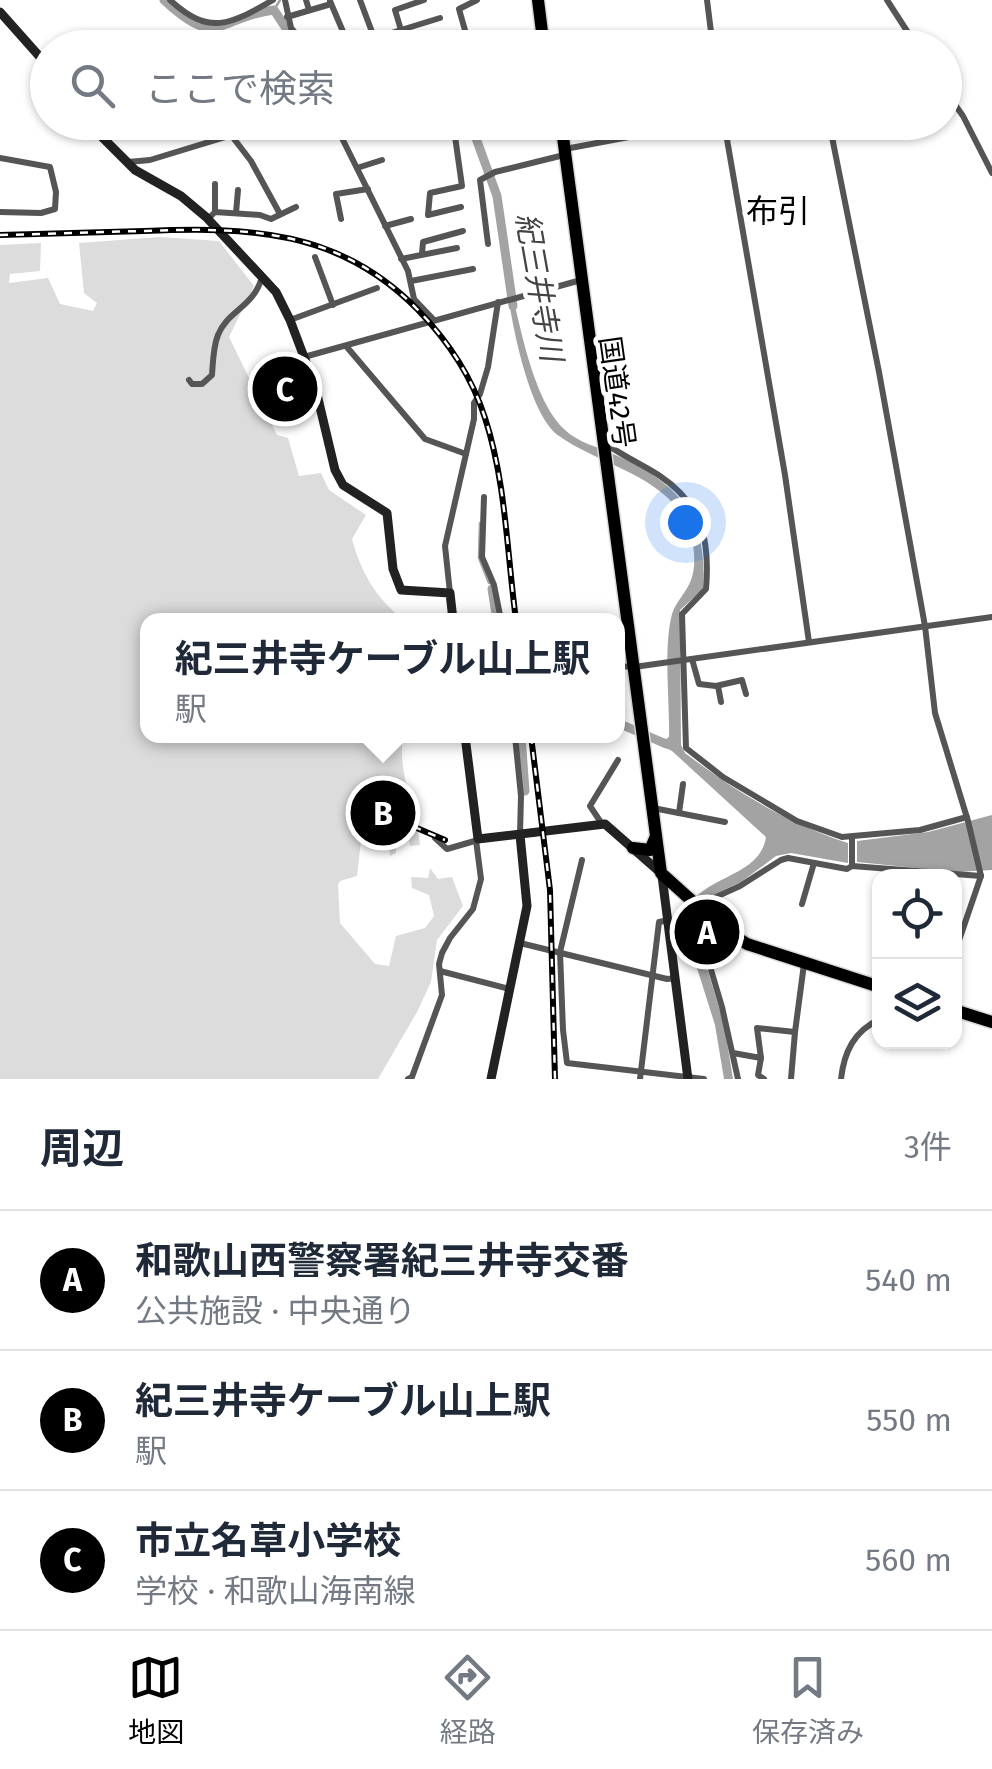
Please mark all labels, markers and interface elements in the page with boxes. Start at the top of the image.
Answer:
search box [30,30,962,140]
icon: search [65,58,120,113]
text: ここで検索 [145,66,335,112]
district label: 布引 [746,192,810,230]
water label: 紀三井寺川 [508,210,570,367]
street label: 国道42号 [593,334,641,450]
pin: C [252,352,318,426]
your location [660,497,711,548]
popup [140,613,625,743]
text: 紀三井寺ケーブル山上駅 [175,636,590,682]
text: 駅 [175,690,207,728]
pin: B [350,776,416,850]
map controls [872,869,962,1049]
button: locate [872,869,962,959]
pin: A [674,894,740,970]
button: layers [872,959,962,1049]
text: 周辺 [40,1124,124,1174]
text: 3件 [904,1128,952,1166]
text: 和歌山西警察署紀三井寺交番 [135,1238,629,1284]
text: A [63,1261,82,1299]
text: 540 m [865,1261,952,1299]
text: 公共施設 · 中央通り [135,1292,416,1330]
text: 紀三井寺ケーブル山上駅 [135,1378,551,1424]
text: B [63,1401,82,1439]
text: 550 m [866,1401,952,1439]
text: 駅 [135,1432,167,1470]
text: 市立名草小学校 [135,1518,401,1564]
text: C [63,1541,82,1579]
text: 560 m [865,1541,952,1579]
text: 学校 · 和歌山海南線 [135,1572,416,1610]
tab: 地図 [128,1650,184,1750]
tab: 経路 [440,1650,496,1750]
tab: 保存済み [752,1650,864,1750]

